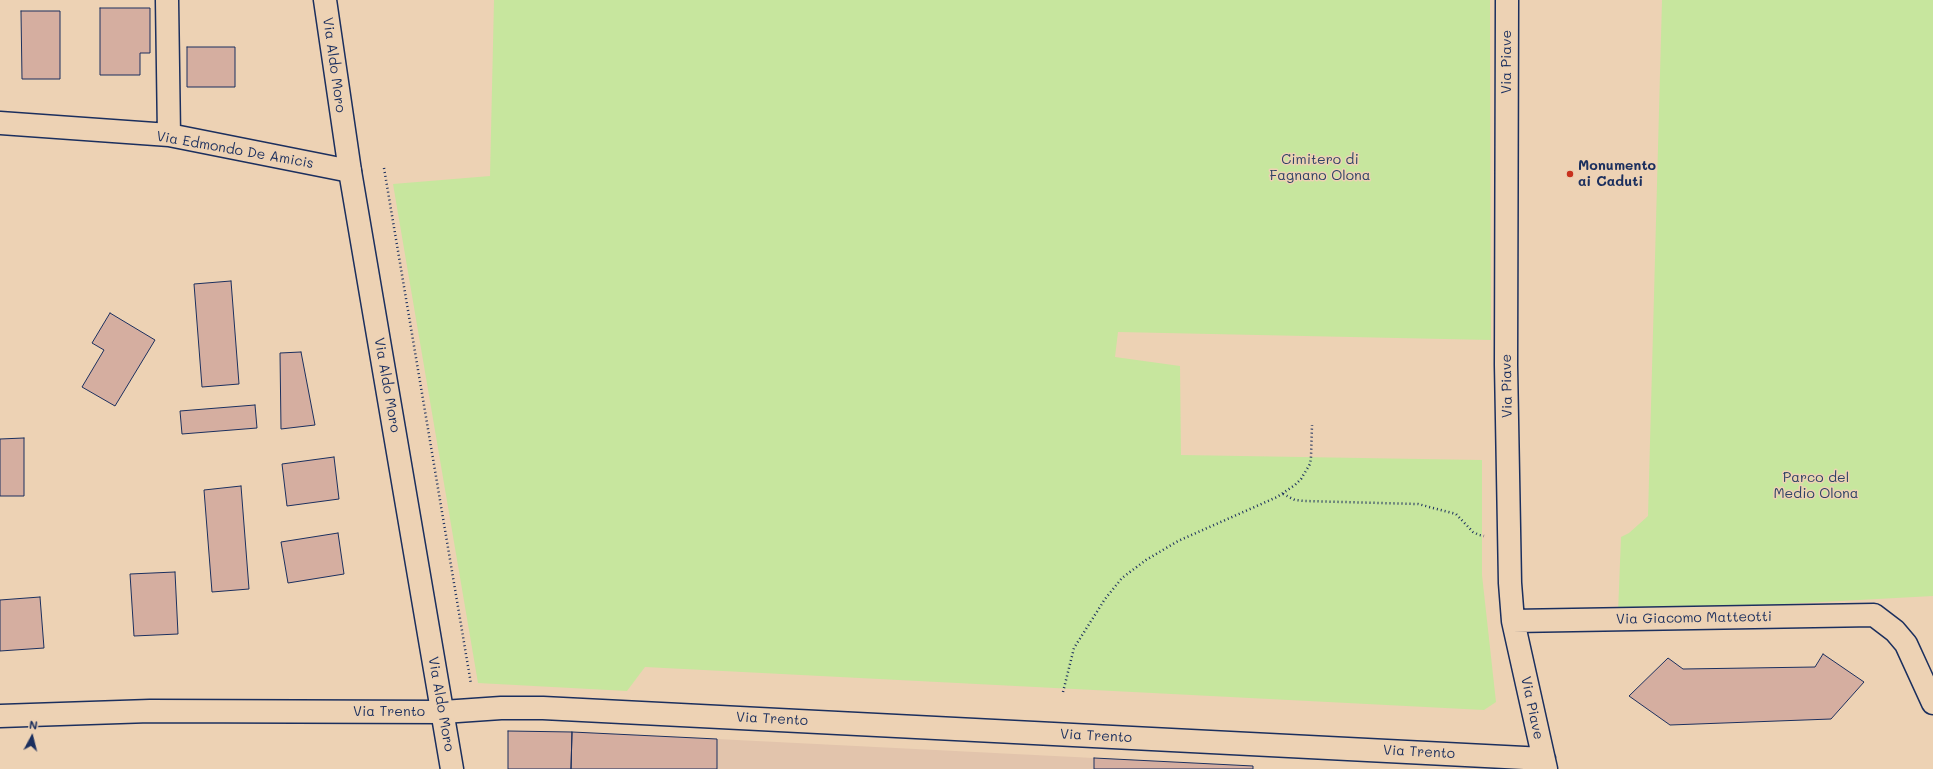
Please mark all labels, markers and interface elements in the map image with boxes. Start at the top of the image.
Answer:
street label: Via Aldo Moro [319,16,349,114]
street label: Via Piave [1499,30,1515,94]
street label: Via Edmondo De Amicis [155,128,315,172]
park label: Cimitero di Fagnano Olona [1269,152,1371,184]
place label: Monumento ai Caduti [1578,158,1656,190]
marker: Monumento ai Caduti [1565,169,1575,179]
street label: Via Aldo Moro [370,336,404,434]
street label: Via Piave [1498,354,1516,418]
park label: Parco del Medio Olona [1773,470,1859,502]
street label: Via Giacomo Matteotti [1616,608,1772,628]
street label: Via Aldo Moro [424,655,458,753]
street label: Via Piave [1517,675,1547,741]
street label: Via Trento [353,704,425,720]
street label: Via Trento [736,709,808,729]
north arrow [12,717,52,757]
text: N [28,717,39,733]
street label: Via Trento [1060,726,1132,746]
street label: Via Trento [1383,742,1455,762]

